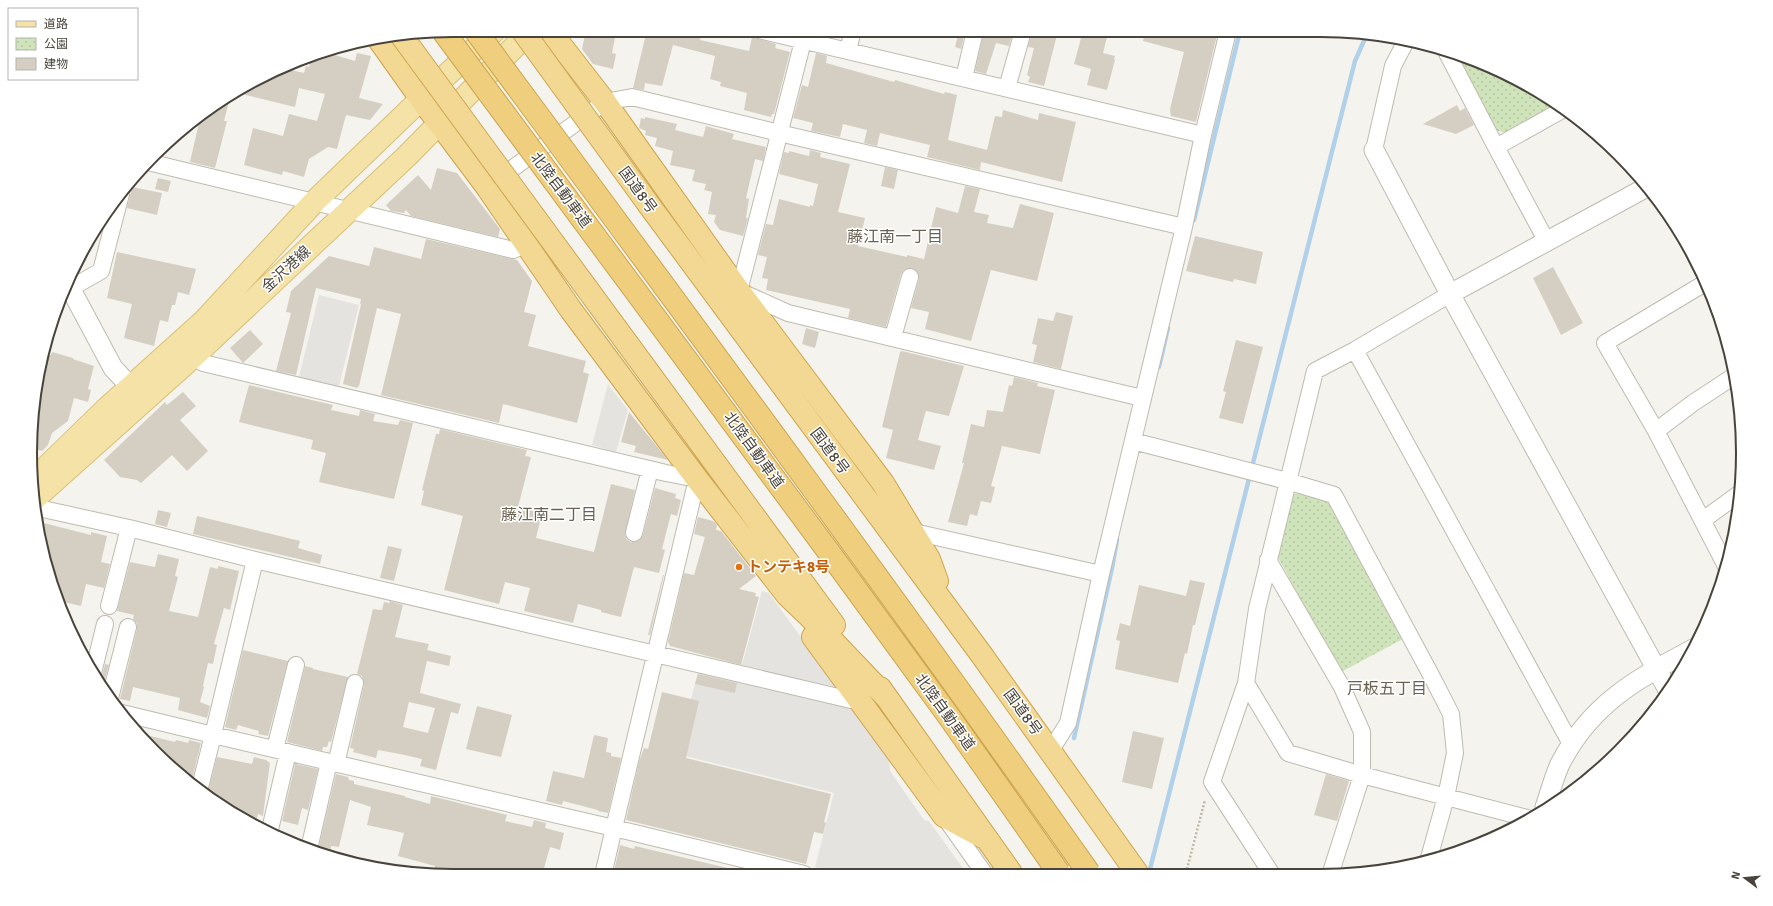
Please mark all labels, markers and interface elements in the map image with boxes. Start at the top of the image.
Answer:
legend [8,8,138,80]
text: 道路 [44,17,68,32]
text: 公園 [44,37,68,52]
text: 建物 [44,57,68,72]
street label: 北陸自動車道 [527,149,595,231]
street label: 国道8号 [615,163,661,217]
district label: 藤江南一丁目 [847,227,943,247]
street label: 金沢港線 [258,242,314,296]
street label: 北陸自動車道 [720,408,788,492]
street label: 国道8号 [807,424,853,478]
district label: 藤江南二丁目 [501,505,597,525]
place label: トンテキ8号 [747,558,830,576]
marker: トンテキ8号 [734,562,744,572]
street label: 北陸自動車道 [911,670,979,754]
district label: 戸板五丁目 [1347,679,1427,699]
street label: 国道8号 [1000,685,1046,739]
north arrow [1725,858,1765,898]
text: N [1729,870,1743,881]

